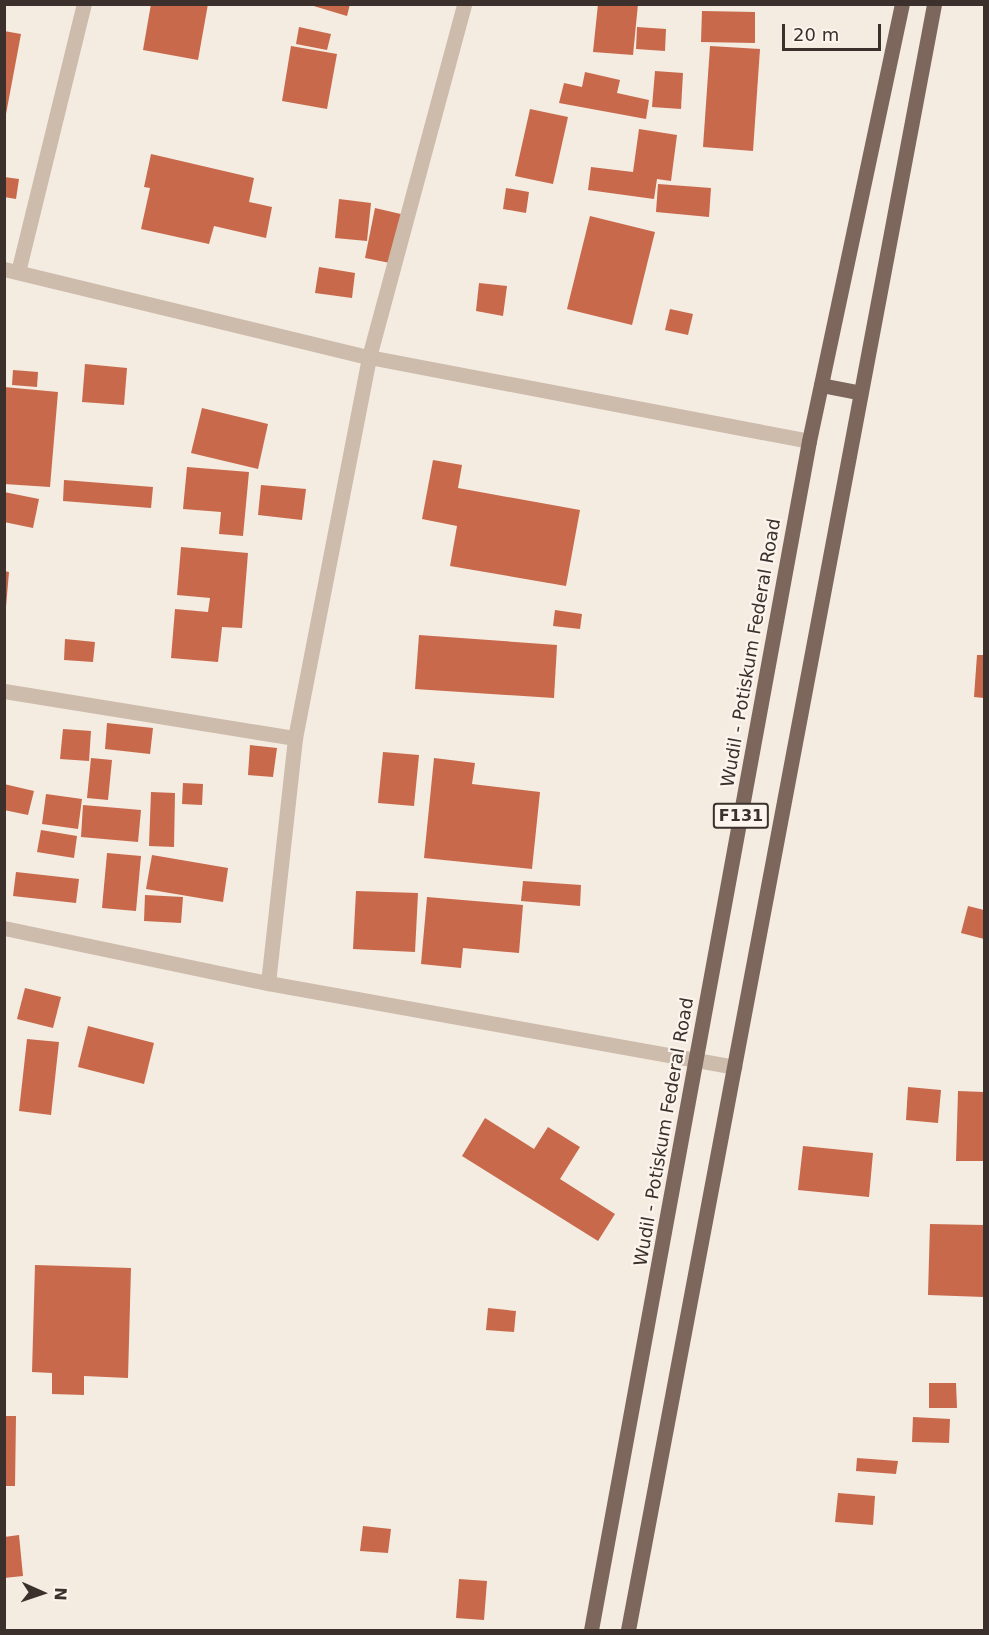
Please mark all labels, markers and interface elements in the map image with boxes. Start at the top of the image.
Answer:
scale bar [785,12,884,50]
text: 20 m [793,24,839,45]
street label: Wudil - Potiskum Federal Road [717,517,785,789]
road number: F131 [712,803,770,829]
street label: Wudil - Potiskum Federal Road [630,996,698,1268]
north arrow [12,1563,72,1623]
text: N [51,1587,70,1601]

